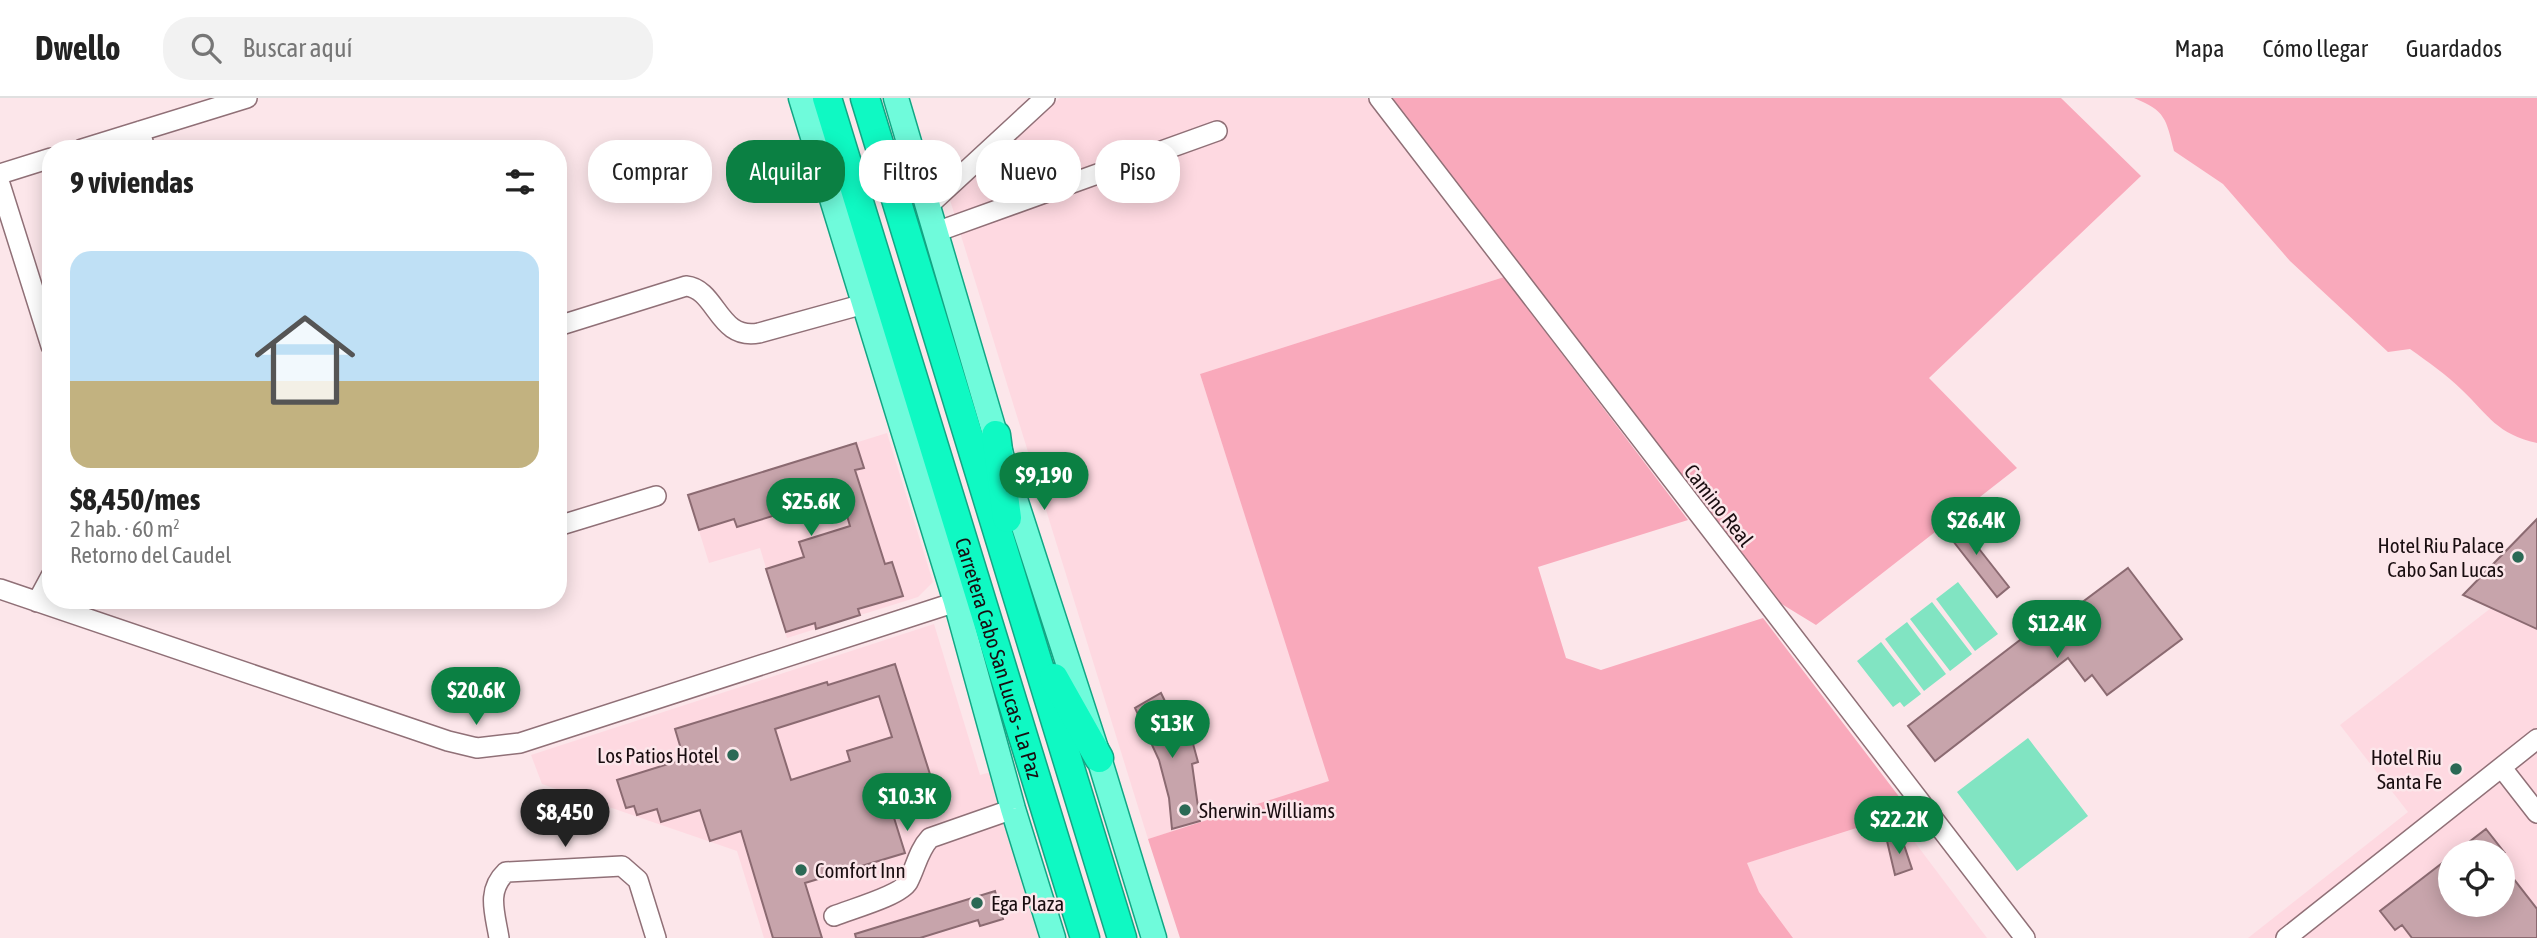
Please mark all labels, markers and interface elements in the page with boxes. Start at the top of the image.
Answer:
search box [163,17,653,80]
text: Dwello [35,29,121,67]
icon: search [187,29,225,67]
text: Buscar aquí [243,33,352,63]
text: Mapa [2175,35,2224,62]
text: Cómo llegar [2262,35,2368,62]
text: Guardados [2406,35,2502,62]
chip: Comprar [588,140,712,203]
chip: Alquilar [726,140,845,203]
chip: Filtros [859,140,962,203]
chip: Nuevo [976,140,1081,203]
chip: Piso [1095,140,1180,203]
icon: filters [501,163,539,201]
text: 9 viviendas [70,165,194,199]
icon: home [242,297,368,423]
pin: $9,190 [987,452,1101,512]
street label: Camino Real [1680,459,1759,551]
text: $9,190 [1016,462,1073,488]
pin: $25.6K [754,478,868,538]
text: $8,450/mes [70,482,200,516]
text: $25.6K [782,488,840,514]
pin: $26.4K [1919,498,2033,557]
text: $26.4K [1947,507,2005,533]
text: 2 hab. · 60 m² [70,516,180,542]
place label: Hotel Riu Palace Cabo San Lucas [2377,533,2504,581]
street label: Carretera Cabo San Lucas - La Paz [951,535,1047,782]
text: Retorno del Caudel [70,542,231,568]
marker: Hotel Riu Palace Cabo San Lucas [2510,549,2526,565]
pin: $12.4K [2000,601,2114,660]
text: $12.4K [2028,610,2086,636]
pin: $20.6K [419,668,533,727]
text: $20.6K [447,677,505,703]
pin: $13K [1131,700,1213,760]
text: $13K [1151,710,1193,736]
place label: Los Patios Hotel [597,743,719,767]
place label: Hotel Riu Santa Fe [2371,745,2442,793]
marker: Los Patios Hotel [725,747,741,763]
marker: Hotel Riu Santa Fe [2448,761,2464,777]
pin: $10.3K [850,774,964,833]
text: $10.3K [878,783,936,809]
pin: $8,450 [508,790,622,849]
pin: $22.2K [1842,796,1956,856]
place label: Sherwin-Williams [1199,798,1335,822]
text: $8,450 [537,799,594,825]
marker: Sherwin-Williams [1177,802,1193,818]
text: $22.2K [1870,806,1928,832]
map controls [2438,840,2515,917]
button: locate [2438,840,2515,917]
place label: Comfort Inn [815,858,906,882]
marker: Comfort Inn [793,862,809,878]
place label: Ega Plaza [991,891,1064,915]
marker: Ega Plaza [969,895,985,911]

